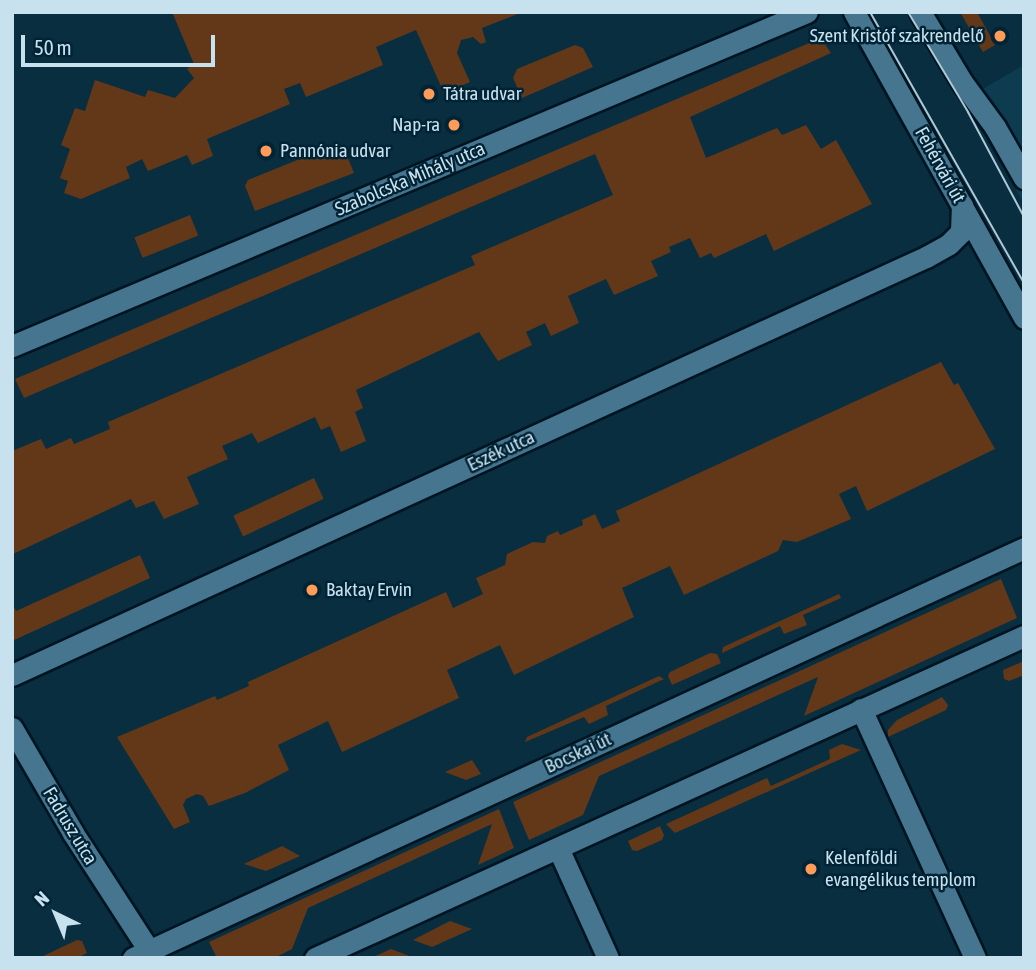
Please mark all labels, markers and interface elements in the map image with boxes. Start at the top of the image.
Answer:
scale bar [24,21,219,65]
place label: Szent Kristóf szakrendelő [810,25,984,47]
marker: Szent Kristóf szakrendelő [990,26,1010,46]
text: 50 m [34,35,72,59]
place label: Tátra udvar [443,83,521,105]
marker: Tátra udvar [421,86,437,102]
place label: Nap-ra [392,114,440,136]
marker: Nap-ra [446,117,462,133]
street label: Fehérvári út [910,123,970,207]
street label: Szabolcska Mihály utca [332,137,488,221]
place label: Pannónia udvar [280,140,390,162]
marker: Pannónia udvar [258,143,274,159]
street label: Eszék utca [464,426,538,476]
place label: Baktay Ervin [326,579,412,601]
marker: Baktay Ervin [304,582,320,598]
street label: Bocskai út [541,728,615,778]
street label: Fadrusz utca [38,783,102,869]
place label: Kelenföldi evangélikus templom [825,847,976,891]
marker: Kelenföldi evangélikus templom [803,861,819,877]
north arrow [21,879,91,949]
text: N [30,887,53,911]

